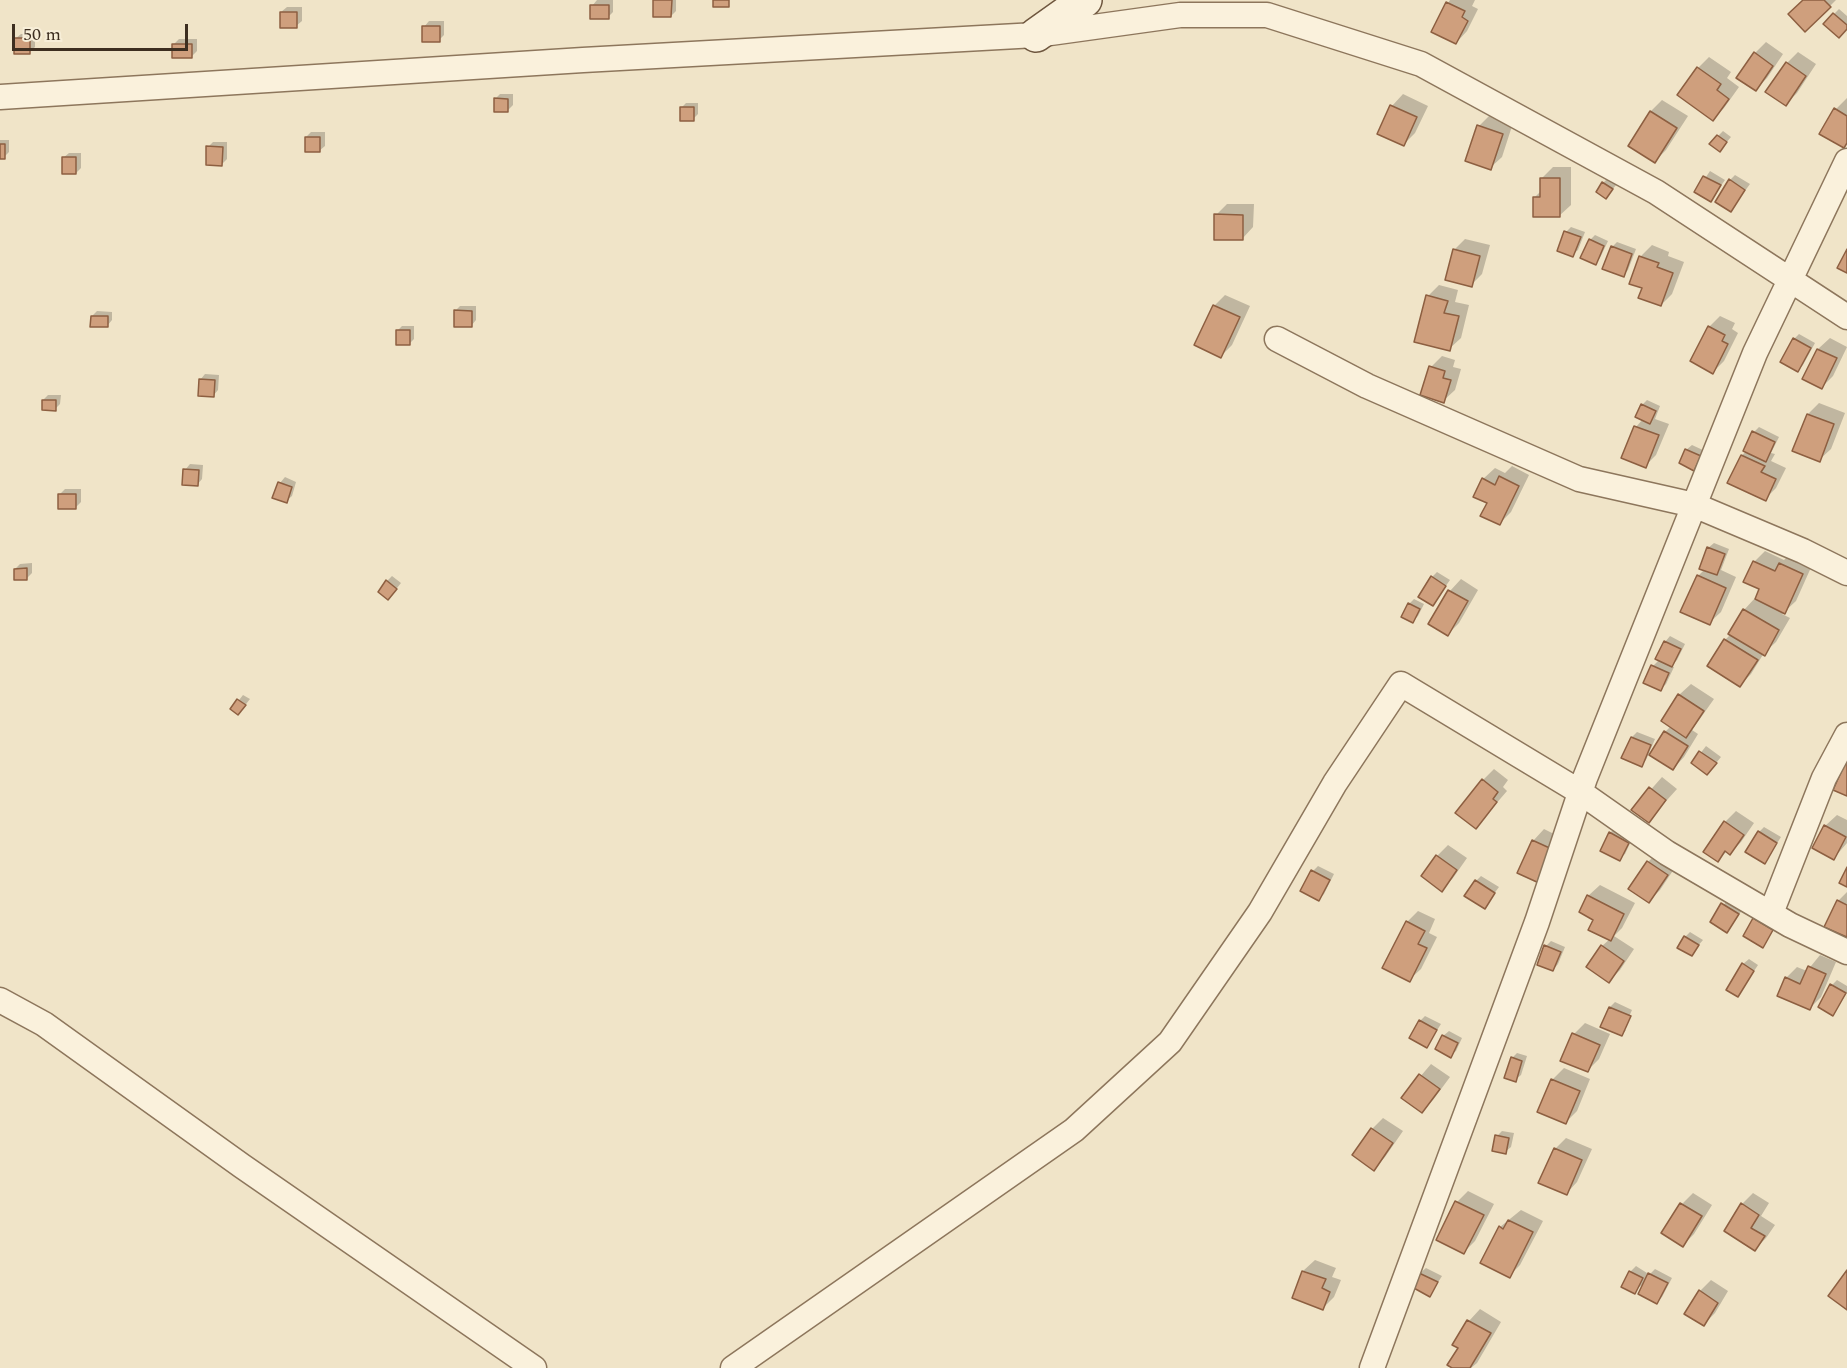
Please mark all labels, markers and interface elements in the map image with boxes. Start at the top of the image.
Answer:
scale bar [15,12,190,50]
text: 50 m [23,21,61,48]

